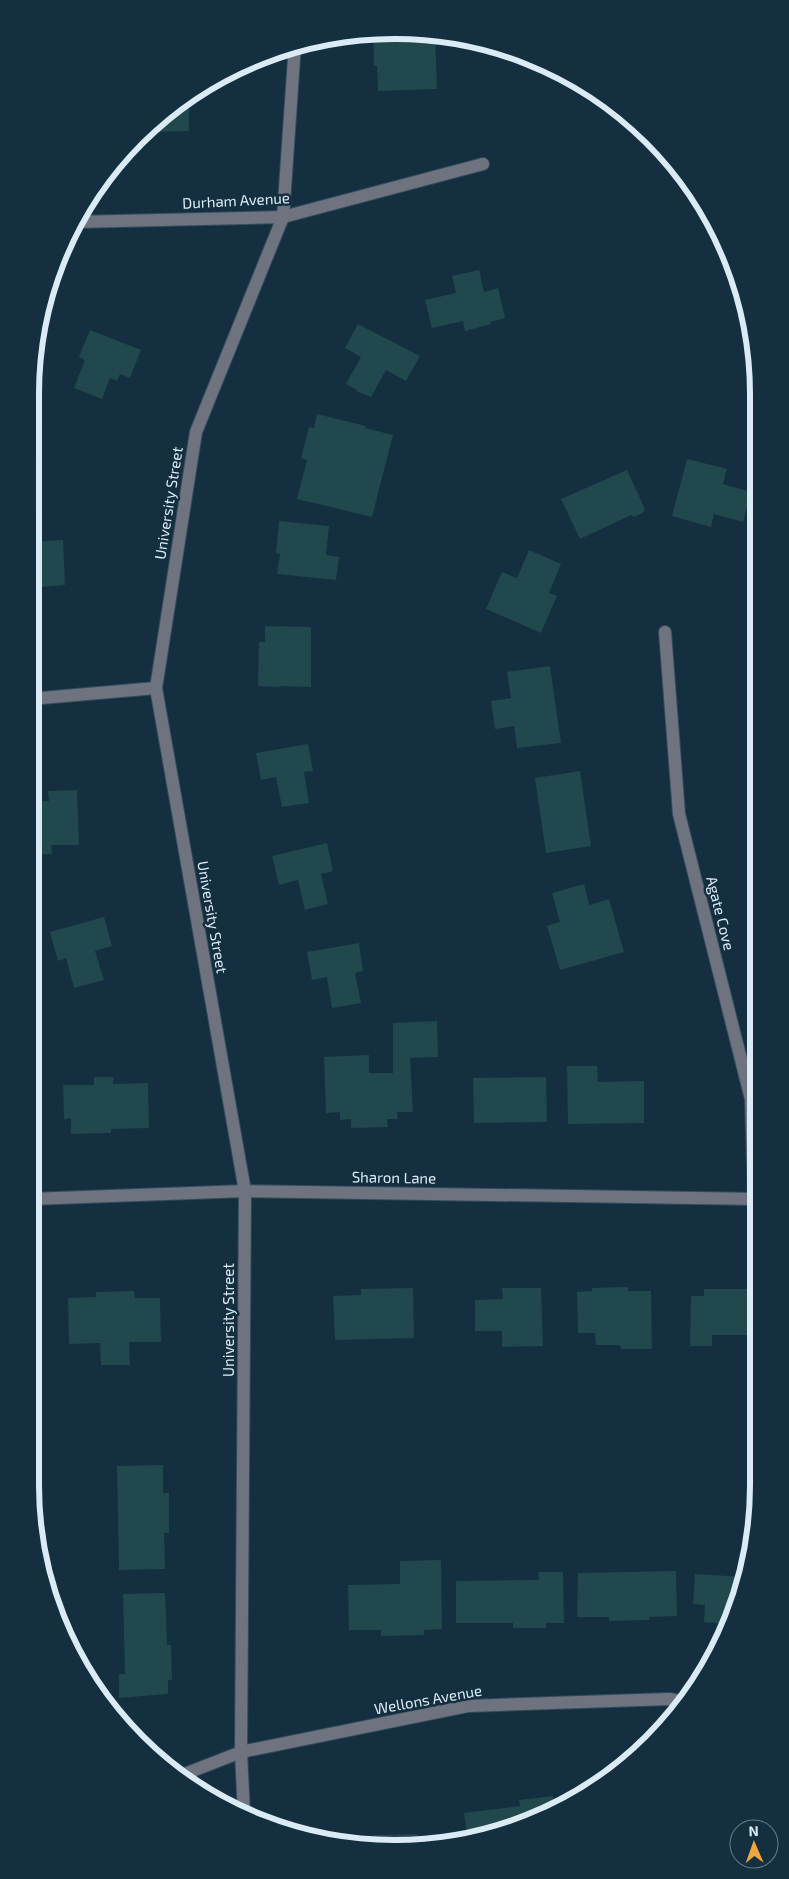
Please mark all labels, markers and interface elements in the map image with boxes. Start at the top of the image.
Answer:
street label: Durham Avenue [182,188,290,212]
street label: University Street [150,445,186,561]
street label: University Street [194,859,232,975]
street label: Agate Cove [703,874,739,952]
street label: Sharon Lane [352,1167,436,1187]
street label: University Street [219,1263,237,1377]
street label: Wellons Avenue [373,1681,483,1717]
north arrow [729,1819,779,1869]
text: N [748,1822,759,1839]

